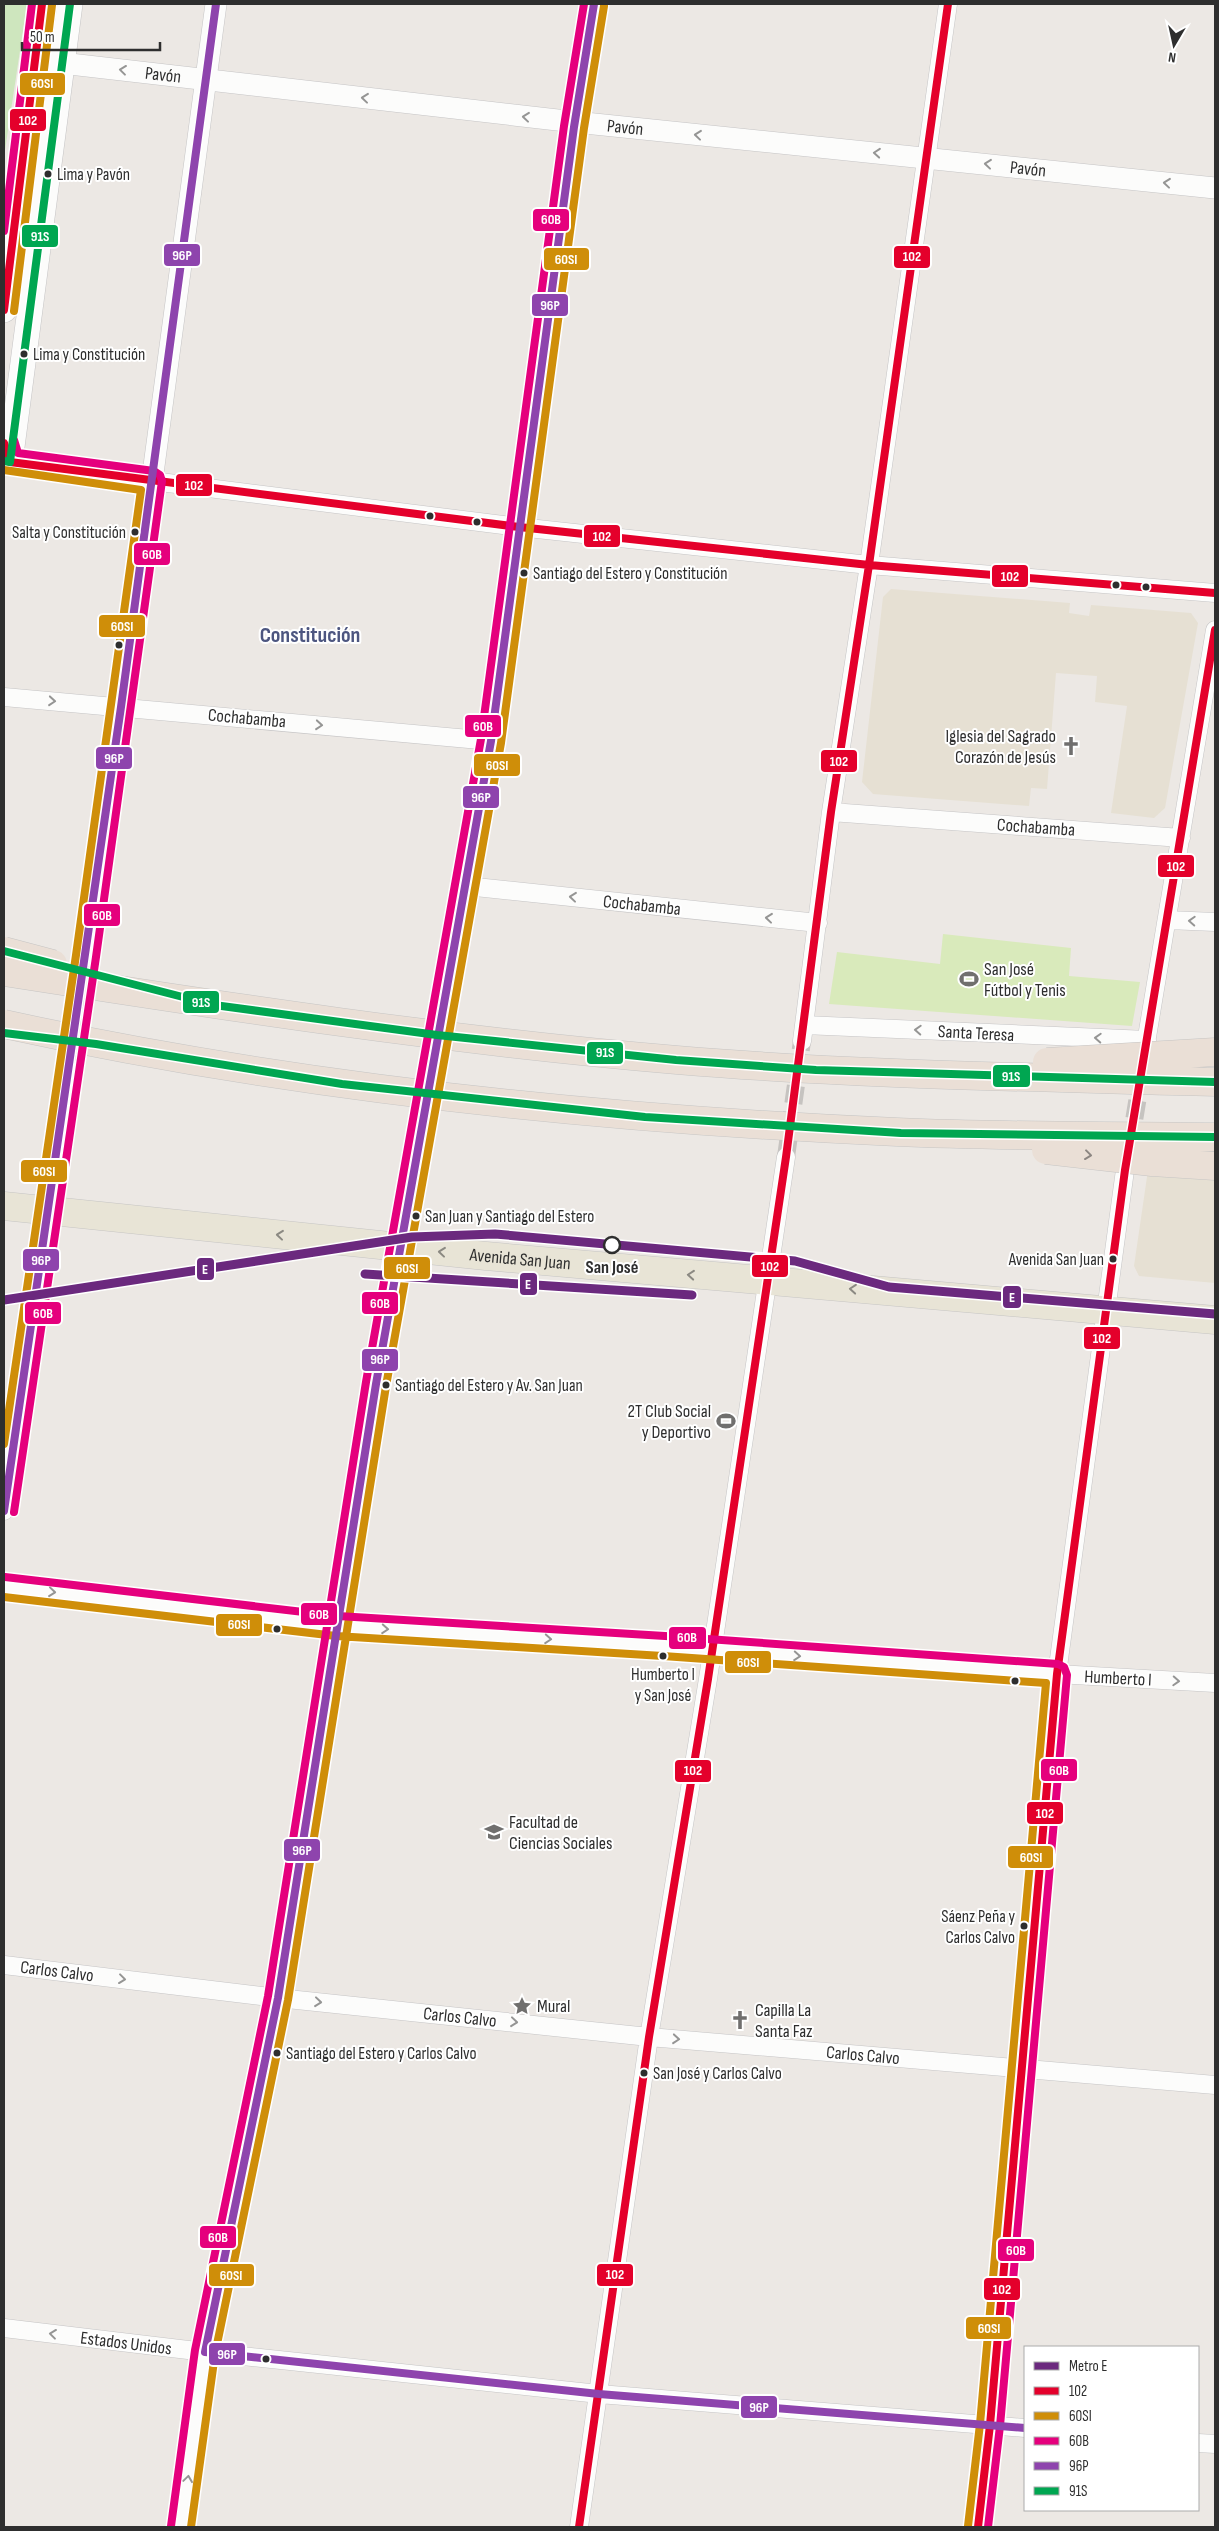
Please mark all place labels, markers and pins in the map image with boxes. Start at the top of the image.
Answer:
place label: Lima y Pavón [57,165,130,185]
marker: Lima y Pavón [43,169,53,179]
place label: Lima y Constitución [33,345,145,365]
marker: Lima y Constitución [19,349,29,359]
unlabelled marker [425,511,435,521]
unlabelled marker [472,517,482,527]
place label: Salta y Constitución [12,523,126,543]
marker: Salta y Constitución [130,527,140,537]
place label: Santiago del Estero y Constitución [533,564,727,584]
marker: Santiago del Estero y Constitución [519,568,529,578]
unlabelled marker [1111,580,1121,590]
unlabelled marker [1141,582,1151,592]
unlabelled marker [114,640,124,650]
place label: Iglesia del Sagrado Corazón de Jesús [945,726,1056,768]
church icon: Iglesia del Sagrado Corazón de Jesús [1060,735,1082,757]
place label: San José Fútbol y Tenis [984,959,1066,1001]
sports icon: San José Fútbol y Tenis [958,968,980,990]
place label: San Juan y Santiago del Estero [425,1207,594,1227]
marker: San Juan y Santiago del Estero [411,1211,421,1221]
marker: San José [603,1236,621,1254]
place label: Avenida San Juan [1008,1250,1104,1270]
marker: Avenida San Juan [1108,1254,1118,1264]
place label: San José [586,1257,638,1278]
place label: Santiago del Estero y Av. San Juan [395,1376,583,1396]
marker: Santiago del Estero y Av. San Juan [381,1380,391,1390]
place label: 2T Club Social y Deportivo [628,1401,711,1443]
sports icon: 2T Club Social y Deportivo [715,1410,737,1432]
unlabelled marker [272,1624,282,1634]
marker: Humberto I y San José [658,1651,668,1661]
place label: Humberto I y San José [631,1665,695,1706]
unlabelled marker [1010,1676,1020,1686]
place label: Facultad de Ciencias Sociales [509,1812,613,1854]
school or university icon: Facultad de Ciencias Sociales [483,1821,505,1843]
place label: Sáenz Peña y Carlos Calvo [941,1907,1015,1948]
marker: Sáenz Peña y Carlos Calvo [1019,1921,1029,1931]
place icon: Mural [511,1995,533,2017]
place label: Mural [537,1996,570,2017]
place label: Capilla La Santa Faz [755,2000,813,2042]
church icon: Capilla La Santa Faz [729,2009,751,2031]
place label: Santiago del Estero y Carlos Calvo [286,2044,477,2064]
marker: Santiago del Estero y Carlos Calvo [272,2048,282,2058]
place label: San José y Carlos Calvo [653,2064,782,2084]
marker: San José y Carlos Calvo [639,2068,649,2078]
unlabelled marker [261,2354,271,2364]

